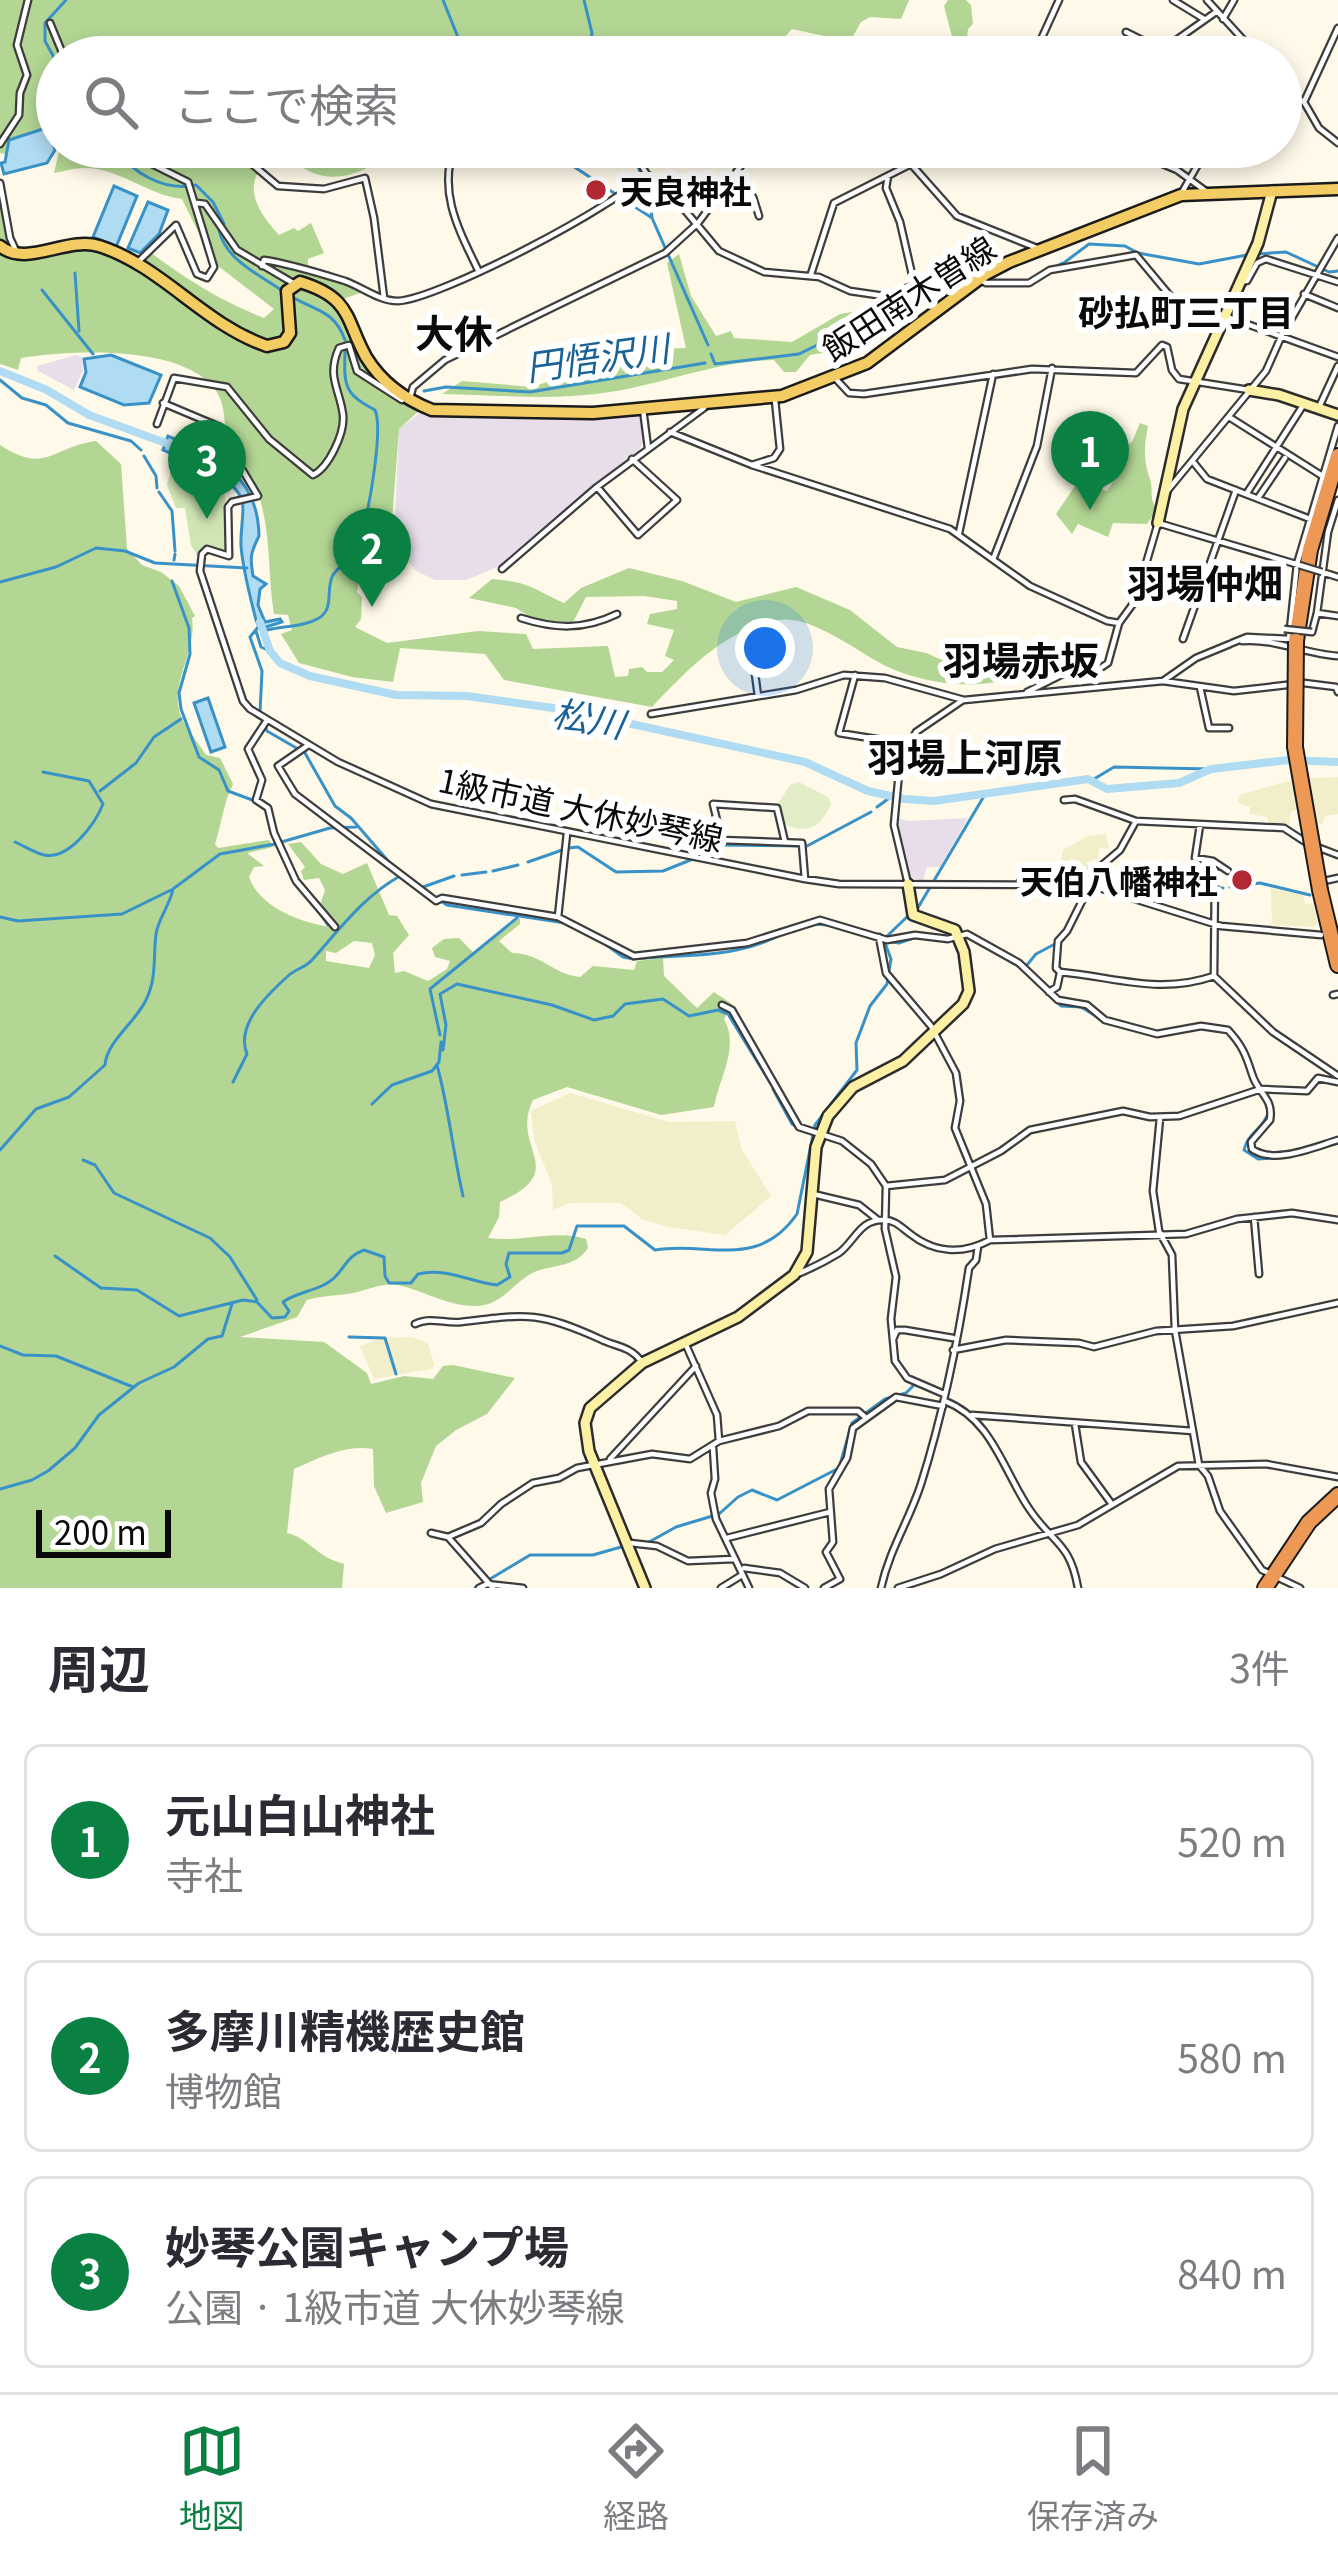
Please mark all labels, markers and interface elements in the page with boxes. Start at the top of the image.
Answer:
search box [36,36,1302,168]
icon: search [78,69,144,135]
text: ここで検索 [174,70,399,135]
place label: 天良神社 [620,166,752,214]
marker: 天良神社 [583,177,609,203]
street label: 飯田南木曽線 [812,223,1004,371]
district label: 砂払町三丁目 [1078,284,1294,336]
district label: 大休 [415,303,493,359]
water label: 円悟沢川 [522,319,676,391]
pin: 1 [1051,411,1129,510]
pin: 3 [168,420,246,519]
pin: 2 [333,508,411,607]
district label: 羽場仲畑 [1127,553,1283,609]
your location [735,618,795,678]
district label: 羽場赤坂 [943,630,1099,686]
water label: 松川 [549,684,633,749]
district label: 羽場上河原 [867,727,1063,783]
street label: 1級市道 大休妙琴線 [434,754,728,862]
place label: 天伯八幡神社 [1020,856,1218,904]
marker: 天伯八幡神社 [1229,867,1255,893]
scale bar [36,1504,171,1557]
text: 200 m [54,1507,147,1555]
text: 周辺 [48,1629,150,1703]
text: 3件 [1229,1638,1290,1694]
text: 元山白山神社 [165,1780,435,1845]
text: 1 [78,1812,102,1868]
text: 520 m [1177,1812,1287,1868]
text: 寺社 [165,1845,243,1901]
text: 多摩川精機歴史館 [165,1996,525,2061]
text: 2 [78,2028,102,2084]
text: 580 m [1177,2028,1287,2084]
text: 博物館 [165,2061,282,2117]
text: 妙琴公園キャンプ場 [165,2212,569,2277]
text: 3 [78,2244,102,2300]
text: 840 m [1177,2244,1287,2300]
text: 公園 · 1級市道 大休妙琴線 [165,2277,625,2333]
tab: 地図 [179,2418,245,2538]
tab: 経路 [603,2418,669,2538]
tab: 保存済み [1027,2418,1159,2538]

